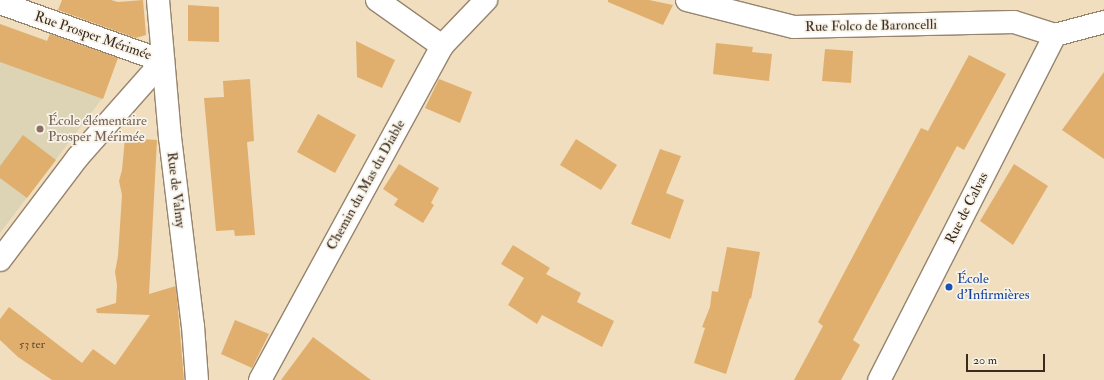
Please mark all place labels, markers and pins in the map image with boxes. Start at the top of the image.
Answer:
place label: École élémentaire Prosper Mérimée [48,113,147,146]
marker: École élémentaire Prosper Mérimée [35,124,45,134]
place label: École d'Infirmières [957,271,1029,304]
marker: École d'Infirmières [944,282,954,292]

